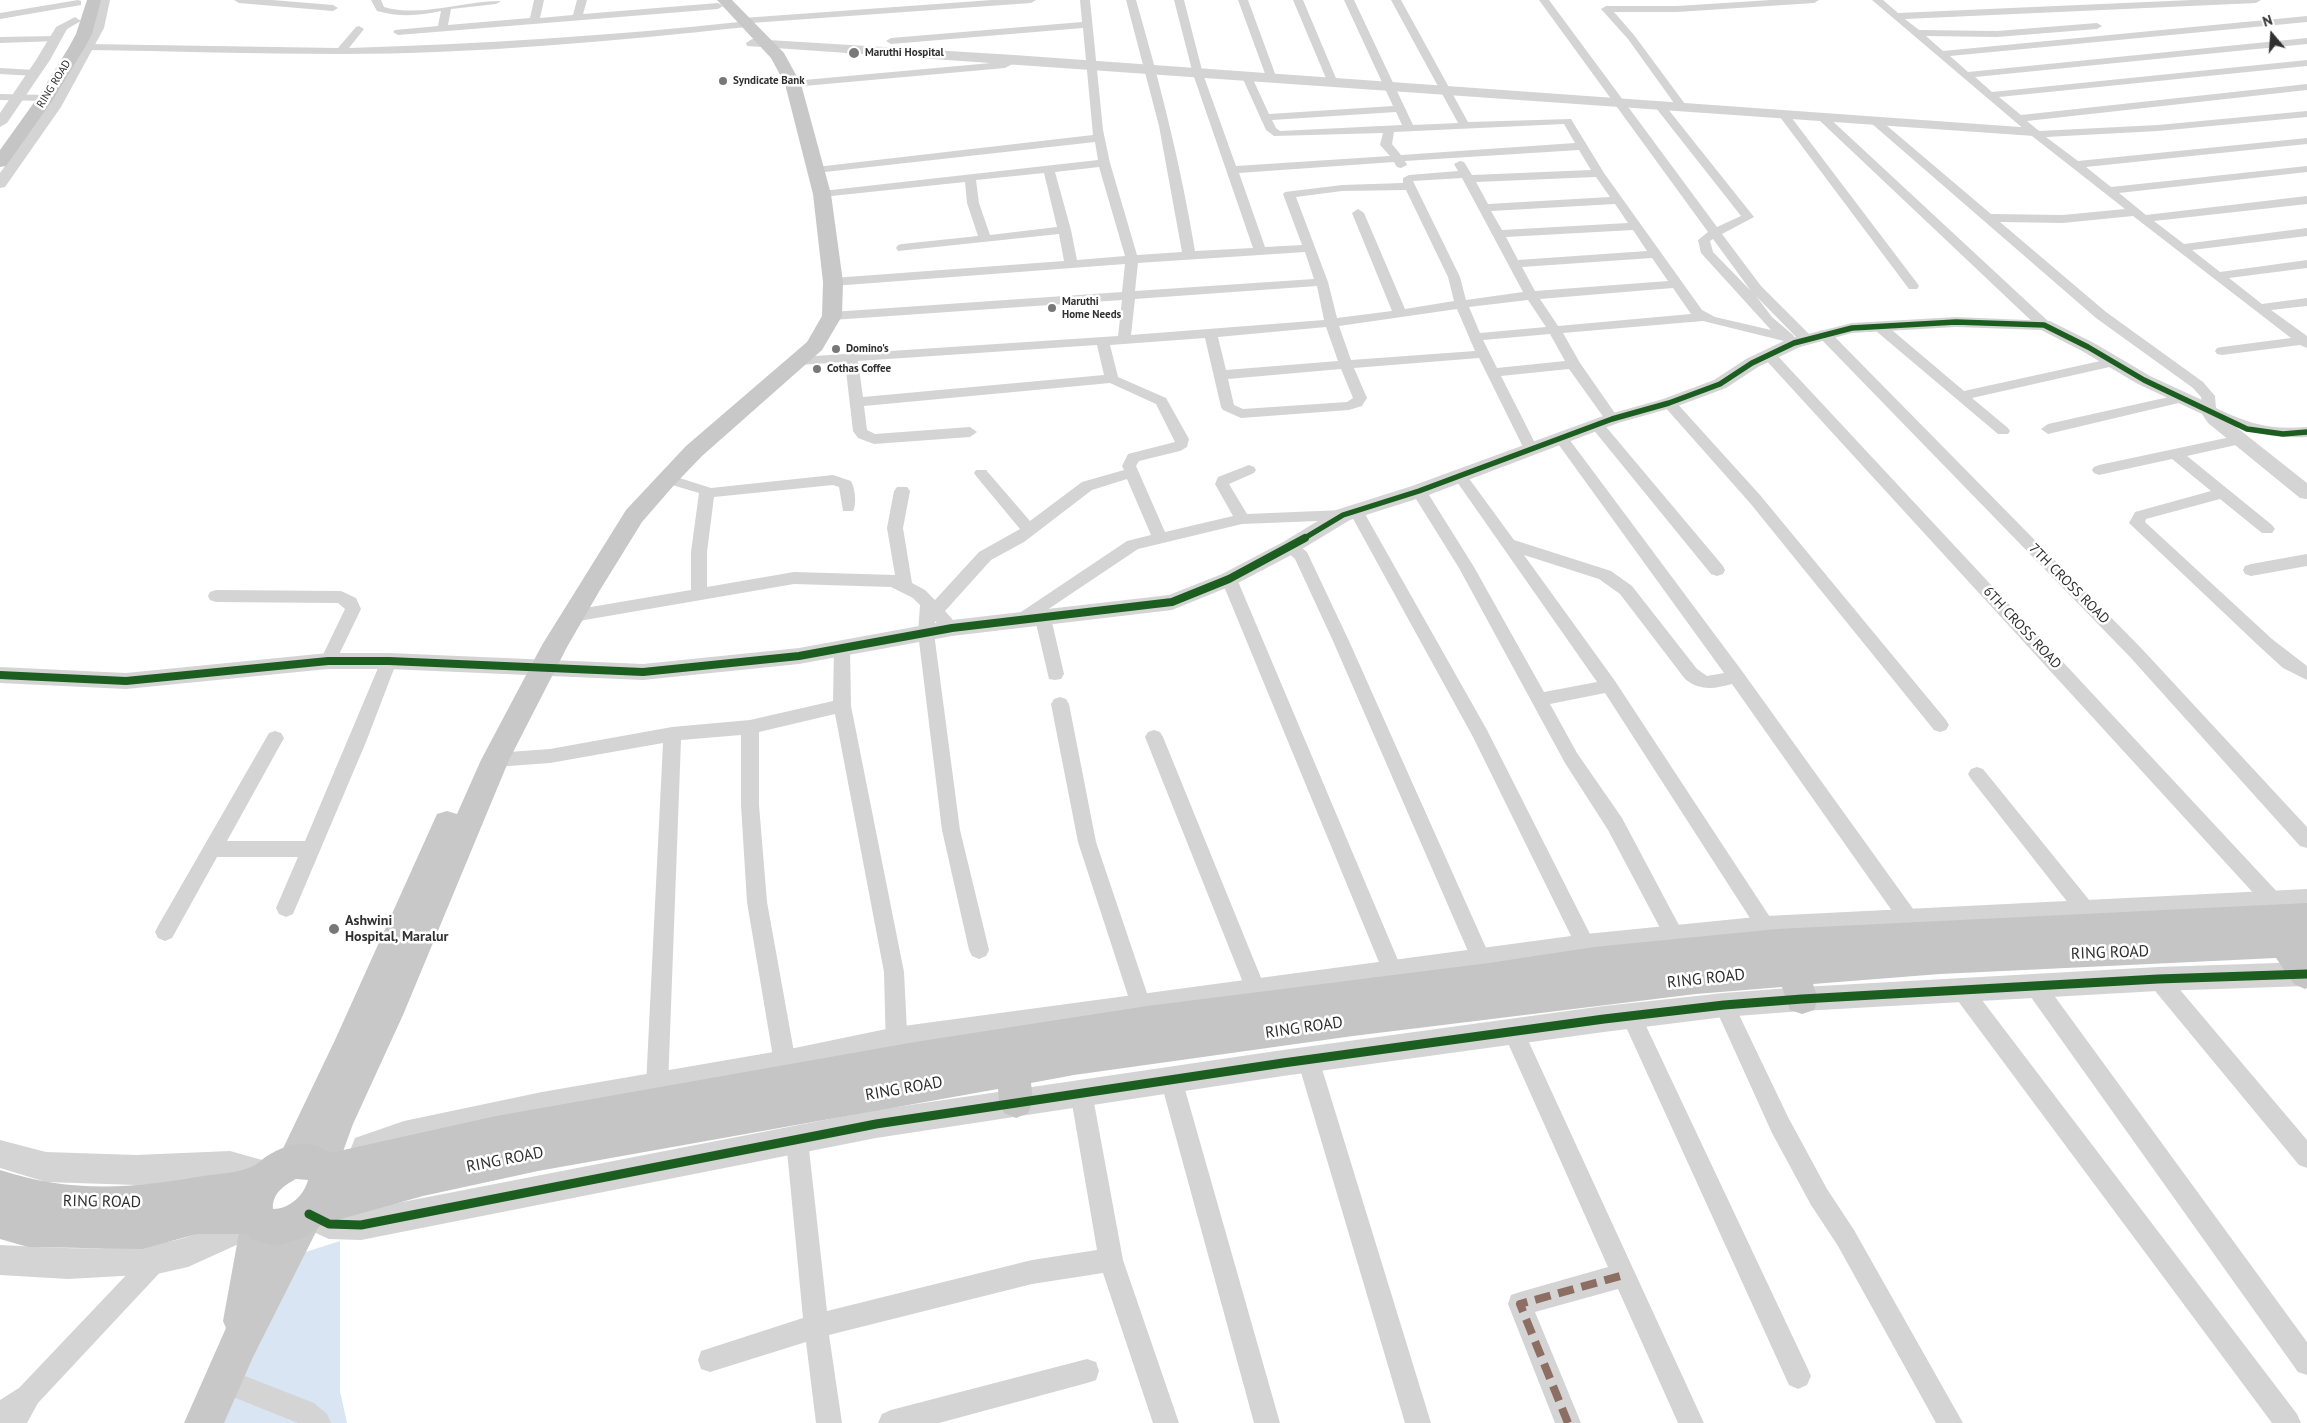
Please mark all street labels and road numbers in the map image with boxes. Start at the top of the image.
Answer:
street label: RING ROAD [34,58,74,110]
street label: 7TH CROSS ROAD [2025,540,2113,628]
street label: 6TH CROSS ROAD [1979,583,2065,673]
street label: RING ROAD [2071,942,2149,964]
street label: RING ROAD [1666,965,1746,993]
street label: RING ROAD [1264,1013,1344,1043]
street label: RING ROAD [864,1073,944,1105]
street label: RING ROAD [465,1143,545,1177]
street label: RING ROAD [63,1192,141,1212]

